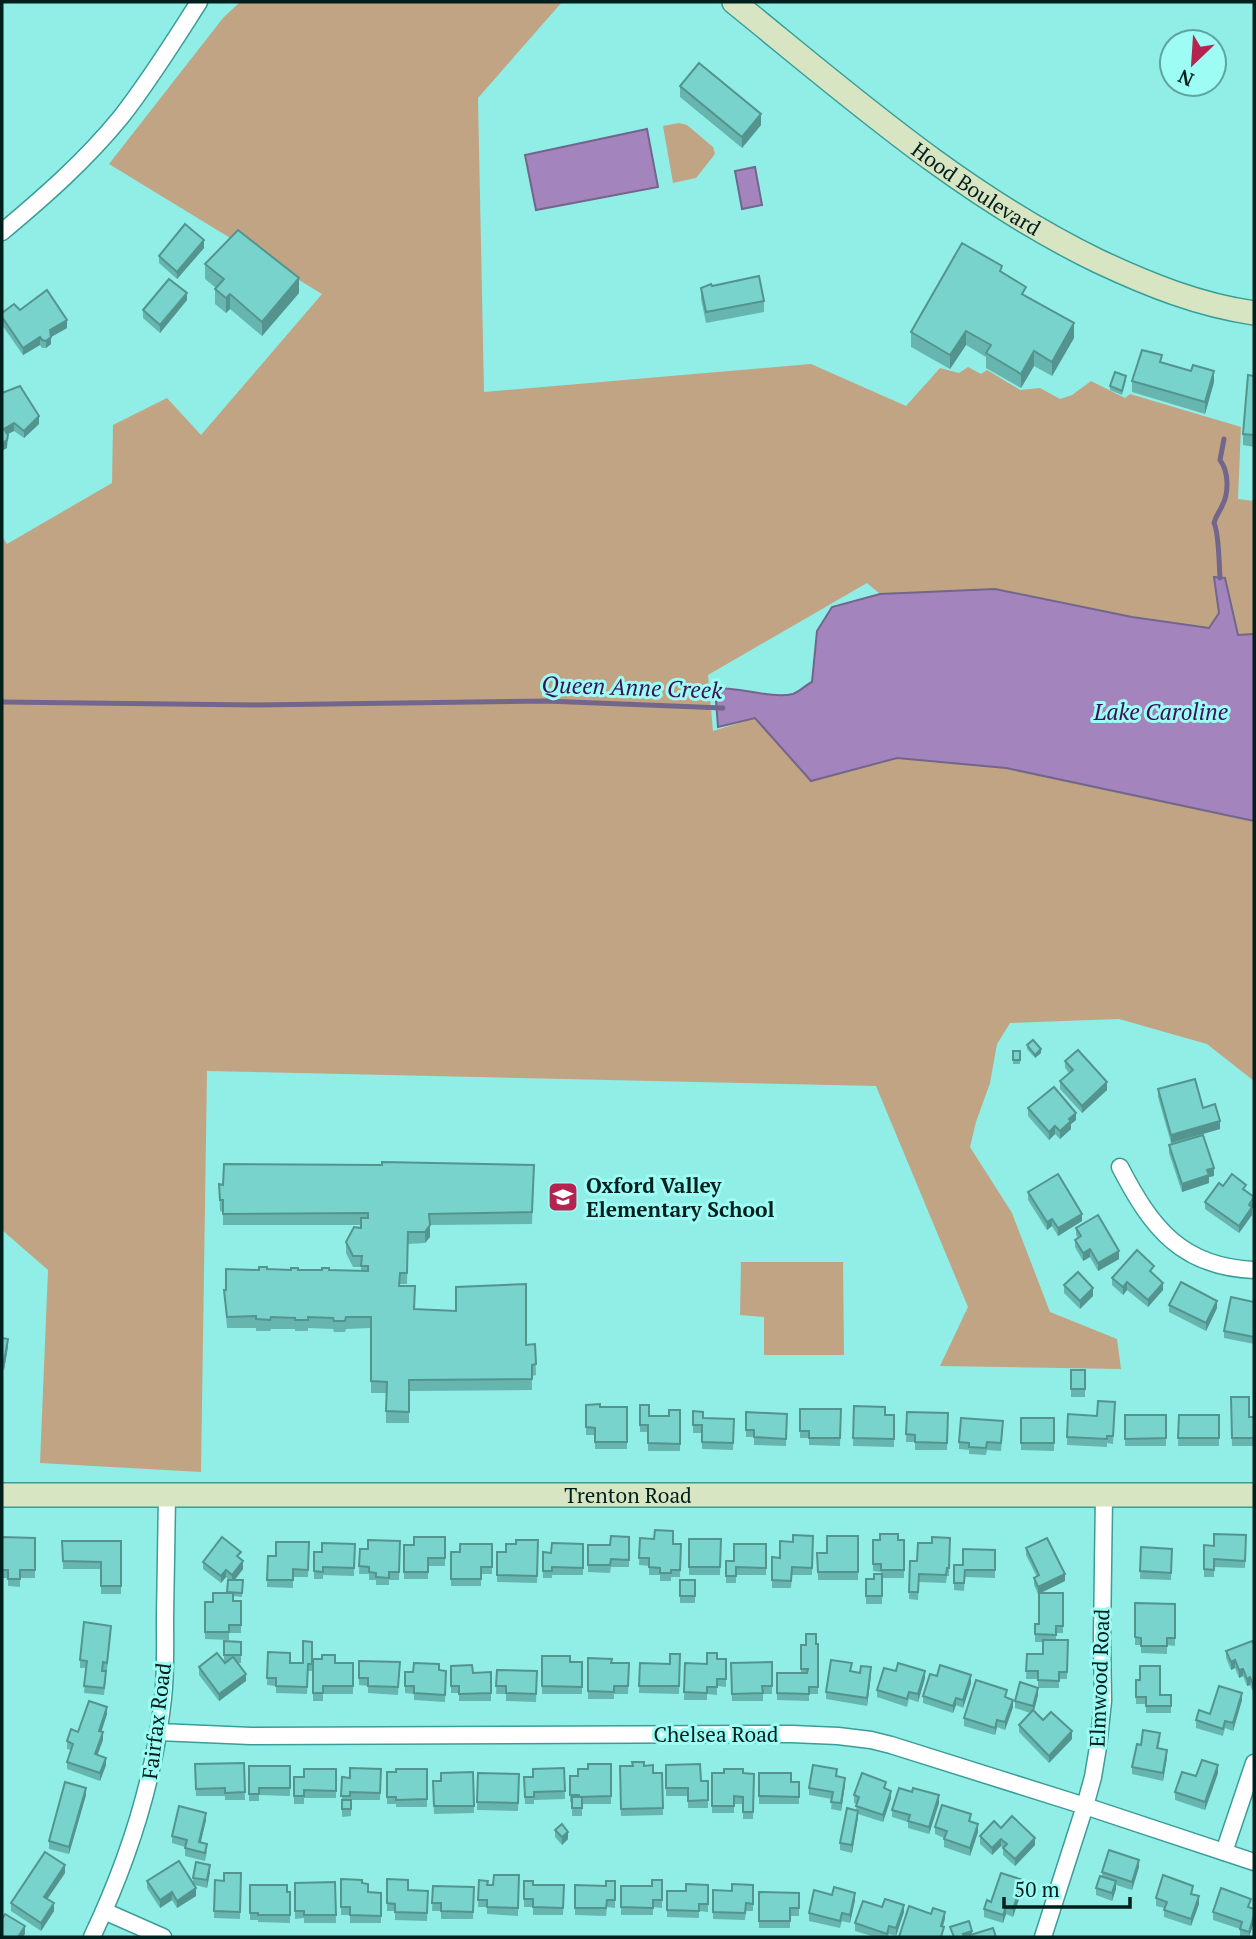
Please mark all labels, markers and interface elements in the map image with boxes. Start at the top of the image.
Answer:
north arrow [1158,28,1228,98]
text: N [1173,64,1197,93]
street label: Hood Boulevard [906,135,1046,242]
water label: Queen Anne Creek [541,668,724,706]
water label: Lake Caroline [1093,696,1228,727]
place label: Oxford Valley Elementary School [586,1171,774,1223]
school or university icon: Oxford Valley Elementary School [546,1180,580,1214]
street label: Trenton Road [564,1481,692,1509]
street label: Elmwood Road [1083,1608,1115,1748]
street label: Fairfax Road [135,1661,177,1781]
street label: Chelsea Road [654,1720,779,1748]
scale bar [1004,1866,1130,1910]
text: 50 m [1014,1875,1060,1903]

